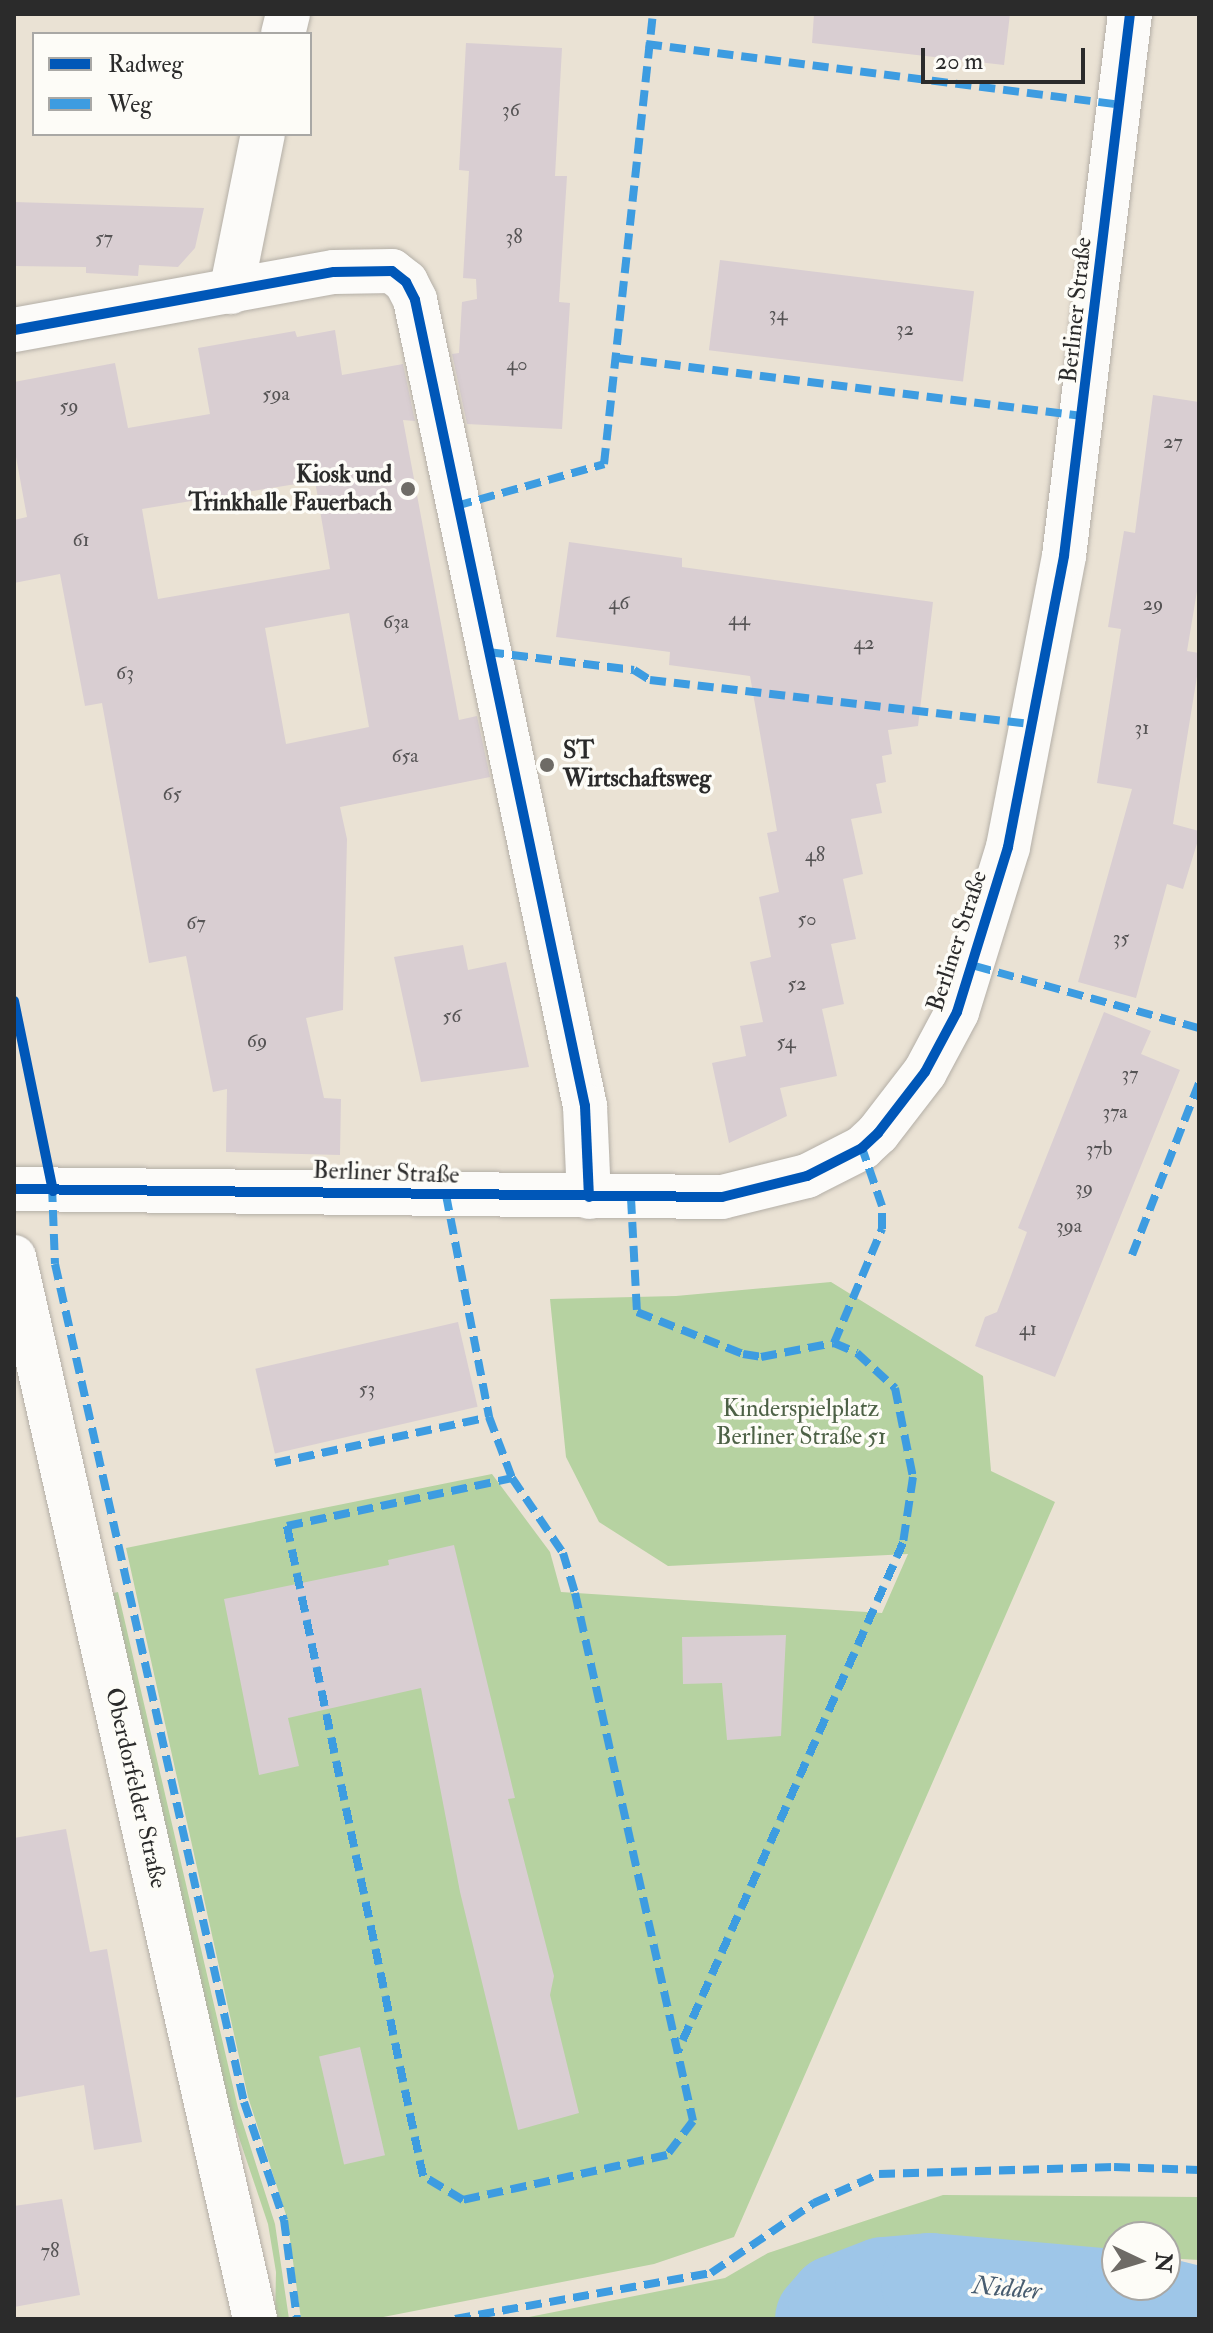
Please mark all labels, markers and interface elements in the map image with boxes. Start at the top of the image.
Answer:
legend [32,32,312,136]
scale bar [925,32,1089,82]
text: 20 m [935,46,983,77]
text: Radweg [108,49,183,80]
text: Weg [108,89,152,120]
house number: 36 [502,97,520,121]
house number: 38 [505,224,523,248]
house number: 57 [95,225,113,249]
street label: Berliner Straße [1054,236,1098,384]
house number: 34 [769,301,787,325]
house number: 32 [896,316,914,340]
house number: 40 [506,351,528,375]
house number: 59a [262,381,290,405]
house number: 59 [59,393,79,417]
house number: 27 [1163,429,1183,453]
place label: Kiosk und Trinkhalle Fauerbach [188,461,392,517]
marker: Kiosk und Trinkhalle Fauerbach [399,480,417,498]
house number: 61 [72,527,90,551]
house number: 46 [609,590,629,614]
house number: 29 [1143,591,1163,615]
house number: 44 [728,606,750,630]
house number: 63a [383,609,409,633]
house number: 42 [854,630,874,654]
house number: 63 [116,660,134,684]
house number: 31 [1135,715,1149,739]
place label: ST Wirtschaftsweg [563,737,711,793]
house number: 65a [391,743,419,767]
marker: ST Wirtschaftsweg [538,756,556,774]
house number: 65 [163,781,181,805]
house number: 48 [805,842,825,866]
street label: Berliner Straße [921,867,993,1015]
house number: 50 [798,906,816,930]
house number: 67 [186,910,206,934]
house number: 35 [1113,925,1129,949]
house number: 52 [788,971,806,995]
house number: 56 [443,1003,461,1027]
house number: 69 [247,1028,267,1052]
house number: 54 [776,1029,796,1053]
house number: 37 [1122,1061,1138,1085]
house number: 37a [1102,1099,1128,1123]
house number: 37b [1086,1136,1112,1160]
street label: Berliner Straße [312,1156,460,1190]
house number: 39 [1075,1175,1093,1199]
house number: 39a [1056,1213,1082,1237]
house number: 41 [1019,1316,1037,1340]
house number: 53 [359,1376,375,1400]
park label: Kinderspielplatz Berliner Straße 51 [716,1395,886,1451]
street label: Oberdorfelder Straße [99,1685,173,1891]
north arrow [1101,2221,1181,2301]
house number: 78 [41,2238,59,2262]
text: N [1148,2252,1178,2273]
water label: Nidder [971,2270,1043,2308]

